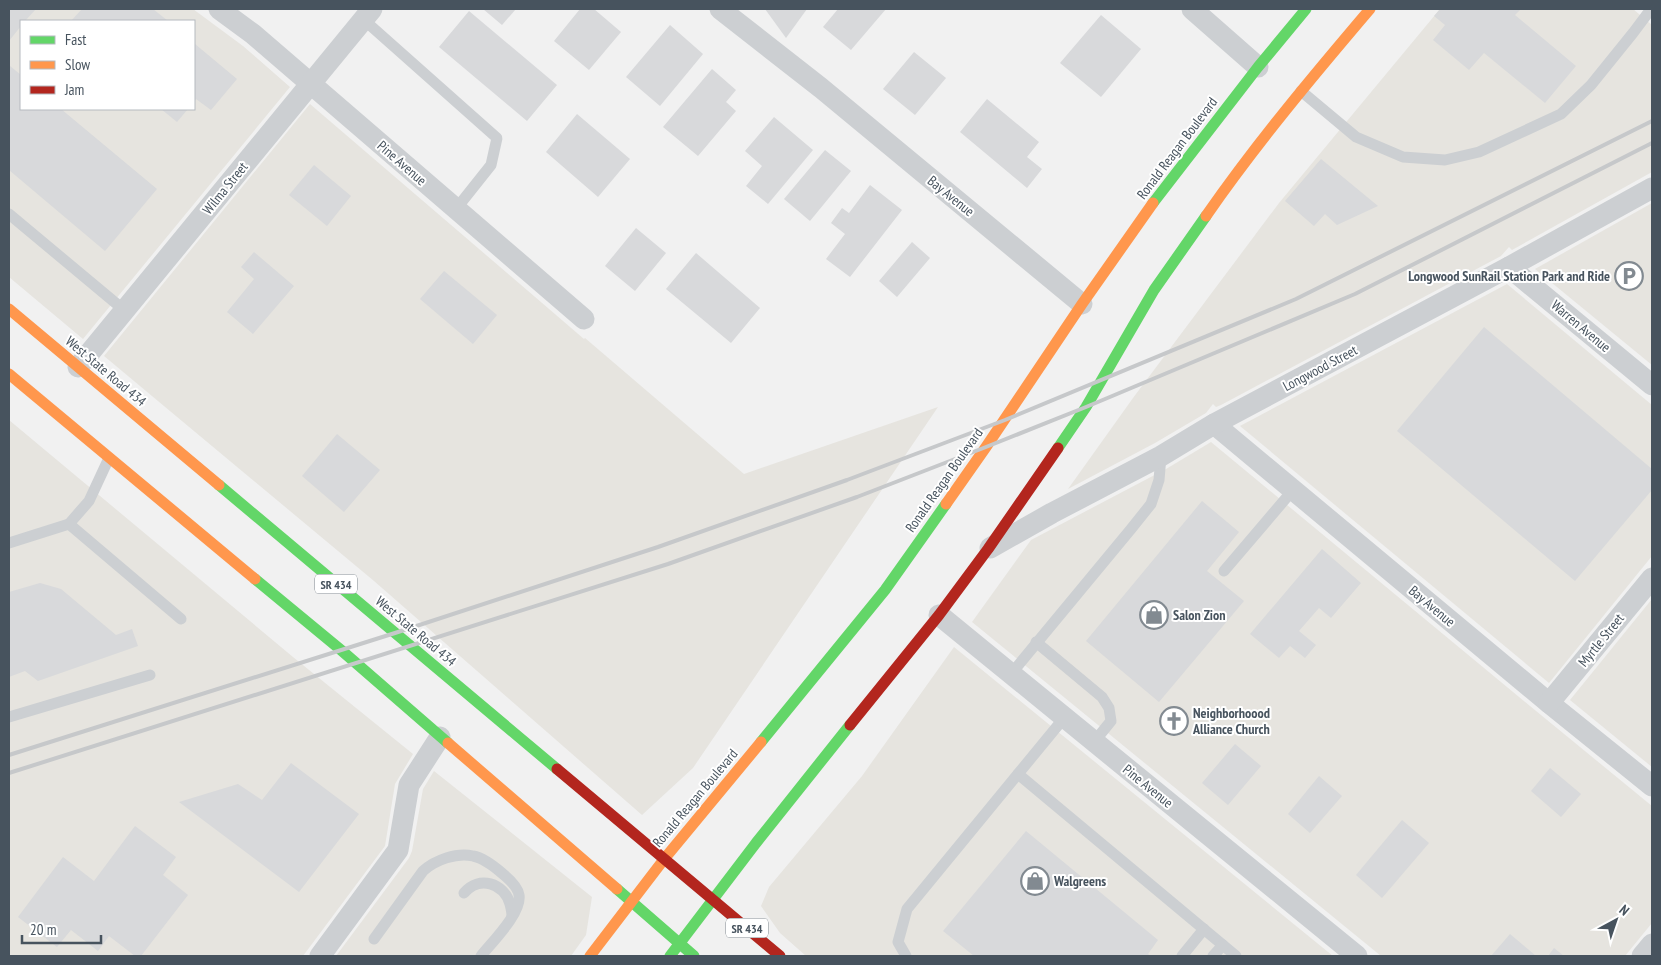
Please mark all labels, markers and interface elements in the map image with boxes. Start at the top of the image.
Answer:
legend [20,20,195,110]
text: Fast [65,30,86,49]
text: Slow [65,55,90,74]
text: Jam [64,80,84,99]
street label: Ronald Reagan Boulevard [1133,93,1221,203]
street label: Pine Avenue [374,137,430,189]
street label: Wilma Street [198,158,252,218]
street label: Bay Avenue [924,172,978,220]
parking icon: Longwood SunRail Station Park and Ride [1614,261,1644,291]
place label: Longwood SunRail Station Park and Ride [1408,267,1610,285]
street label: Warren Avenue [1548,296,1615,356]
street label: West State Road 434 [62,332,151,410]
street label: Longwood Street [1280,341,1360,395]
street label: Ronald Reagan Boulevard [901,424,987,536]
road number: SR 434 [315,574,357,594]
street label: Bay Avenue [1405,581,1459,631]
street label: West State Road 434 [372,592,461,670]
shop icon: Salon Zion [1139,600,1169,630]
place label: Salon Zion [1173,606,1226,624]
street label: Myrtle Street [1574,610,1628,670]
place label: Neighborhoood Alliance Church [1192,704,1270,738]
church icon: Neighborhoood Alliance Church [1159,706,1189,736]
street label: Ronald Reagan Boulevard [649,745,741,851]
street label: Pine Avenue [1119,760,1177,812]
shop icon: Walgreens [1020,866,1050,896]
place label: Walgreens [1053,872,1106,890]
north arrow [1591,895,1641,945]
text: N [1616,901,1633,919]
scale bar [22,912,101,944]
road number: SR 434 [726,918,768,938]
text: 20 m [30,920,56,939]

